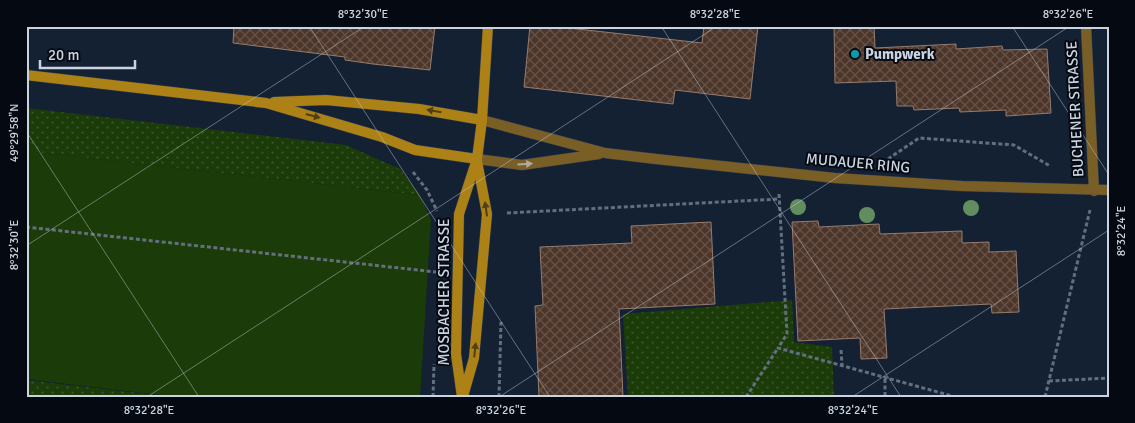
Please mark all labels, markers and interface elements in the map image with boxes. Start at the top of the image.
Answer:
text: 8°32'30"E [338,7,389,22]
text: 8°32'28"E [690,7,741,22]
text: 8°32'26"E [1043,7,1094,22]
scale bar [40,38,135,70]
street label: BUCHENER STRASSE [1062,40,1088,178]
place label: Pumpwerk [865,45,935,63]
text: 20 m [48,46,79,64]
marker: Pumpwerk [849,48,861,60]
text: 49°29'58"N [7,104,22,162]
one-way arrow [426,107,442,115]
one-way arrow [305,112,320,120]
street label: MUDAUER RING [805,149,911,177]
one-way arrow [517,159,533,167]
one-way arrow [482,200,490,216]
text: 8°32'24"E [1114,205,1129,256]
text: 8°32'30"E [7,219,22,270]
street label: MOSBACHER STRASSE [435,219,453,366]
one-way arrow [471,341,479,357]
text: 8°32'28"E [124,403,175,418]
text: 8°32'26"E [476,403,527,418]
text: 8°32'24"E [828,403,879,418]

